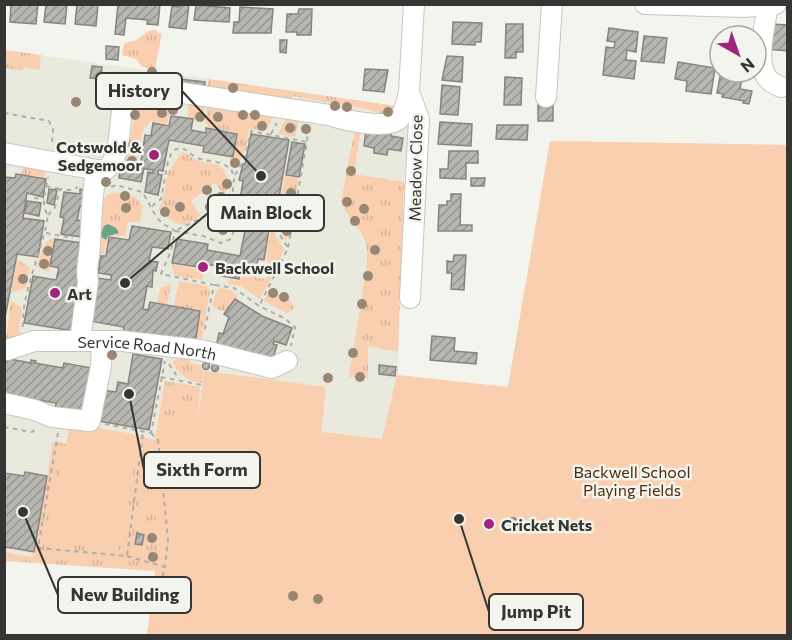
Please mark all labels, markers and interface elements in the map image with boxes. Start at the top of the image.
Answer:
north arrow [708,24,768,84]
text: N [737,55,759,77]
callout: History [96,73,182,109]
text: History [108,79,170,101]
street label: Meadow Close [405,115,425,221]
place label: Cotswold & Sedgemoor [56,137,143,174]
marker: Cotswold & Sedgemoor [147,148,161,162]
callout: Main Block [208,195,324,231]
text: Main Block [220,201,313,223]
place label: Backwell School [215,258,334,277]
marker: Backwell School [196,260,210,274]
place label: Art [67,284,92,303]
marker: Art [48,286,62,300]
street label: Service Road North [77,332,219,363]
callout: Sixth Form [144,452,260,488]
text: Sixth Form [156,458,248,480]
park label: Backwell School Playing Fields [573,462,691,499]
place label: Cricket Nets [501,515,592,534]
marker: Cricket Nets [482,517,496,531]
callout: New Building [58,577,191,613]
text: New Building [70,583,180,605]
callout: Jump Pit [489,594,583,630]
text: Jump Pit [501,600,571,622]

